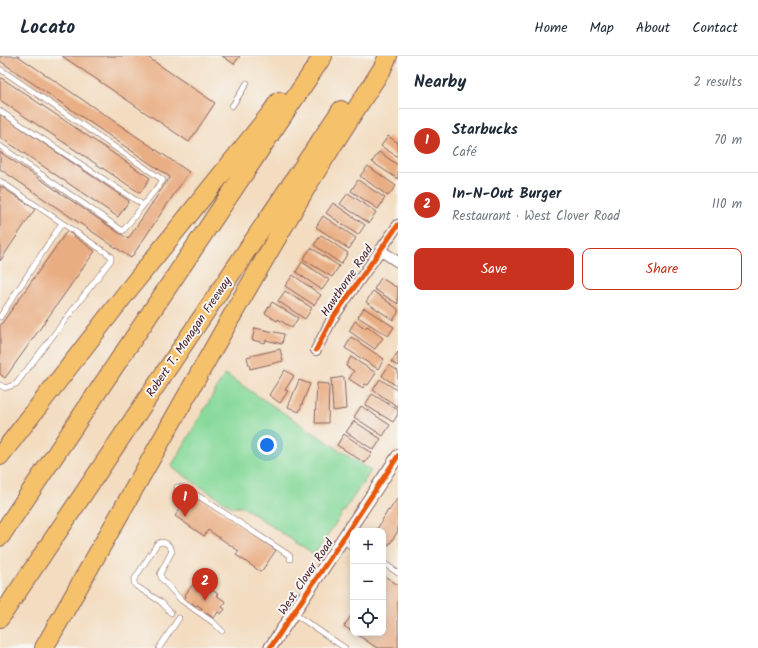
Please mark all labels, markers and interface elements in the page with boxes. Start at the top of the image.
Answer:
text: Locato [20,13,75,43]
text: Home [534,17,568,39]
text: Map [590,17,614,39]
text: About [636,17,670,39]
text: Contact [692,17,738,39]
text: Nearby [414,69,466,96]
text: 2 results [694,72,742,93]
text: Starbucks [452,118,518,142]
text: 1 [425,130,429,151]
text: 70 m [714,130,742,151]
text: Café [452,142,476,163]
text: In-N-Out Burger [452,182,562,206]
text: 2 [423,194,431,215]
text: 110 m [712,194,742,215]
text: Restaurant · West Clover Road [452,206,620,227]
street label: Hawthorne Road [316,240,379,321]
button: Save [414,248,574,290]
button: Share [582,248,742,290]
street label: Robert T. Monagan Freeway [142,273,237,401]
your location [257,435,277,455]
pin: 1 [172,484,198,517]
map controls [350,528,386,636]
button: + [350,528,386,564]
street label: West Clover Road [273,534,339,619]
button: − [350,564,386,600]
pin: 2 [192,568,218,601]
button: locate [350,600,386,636]

